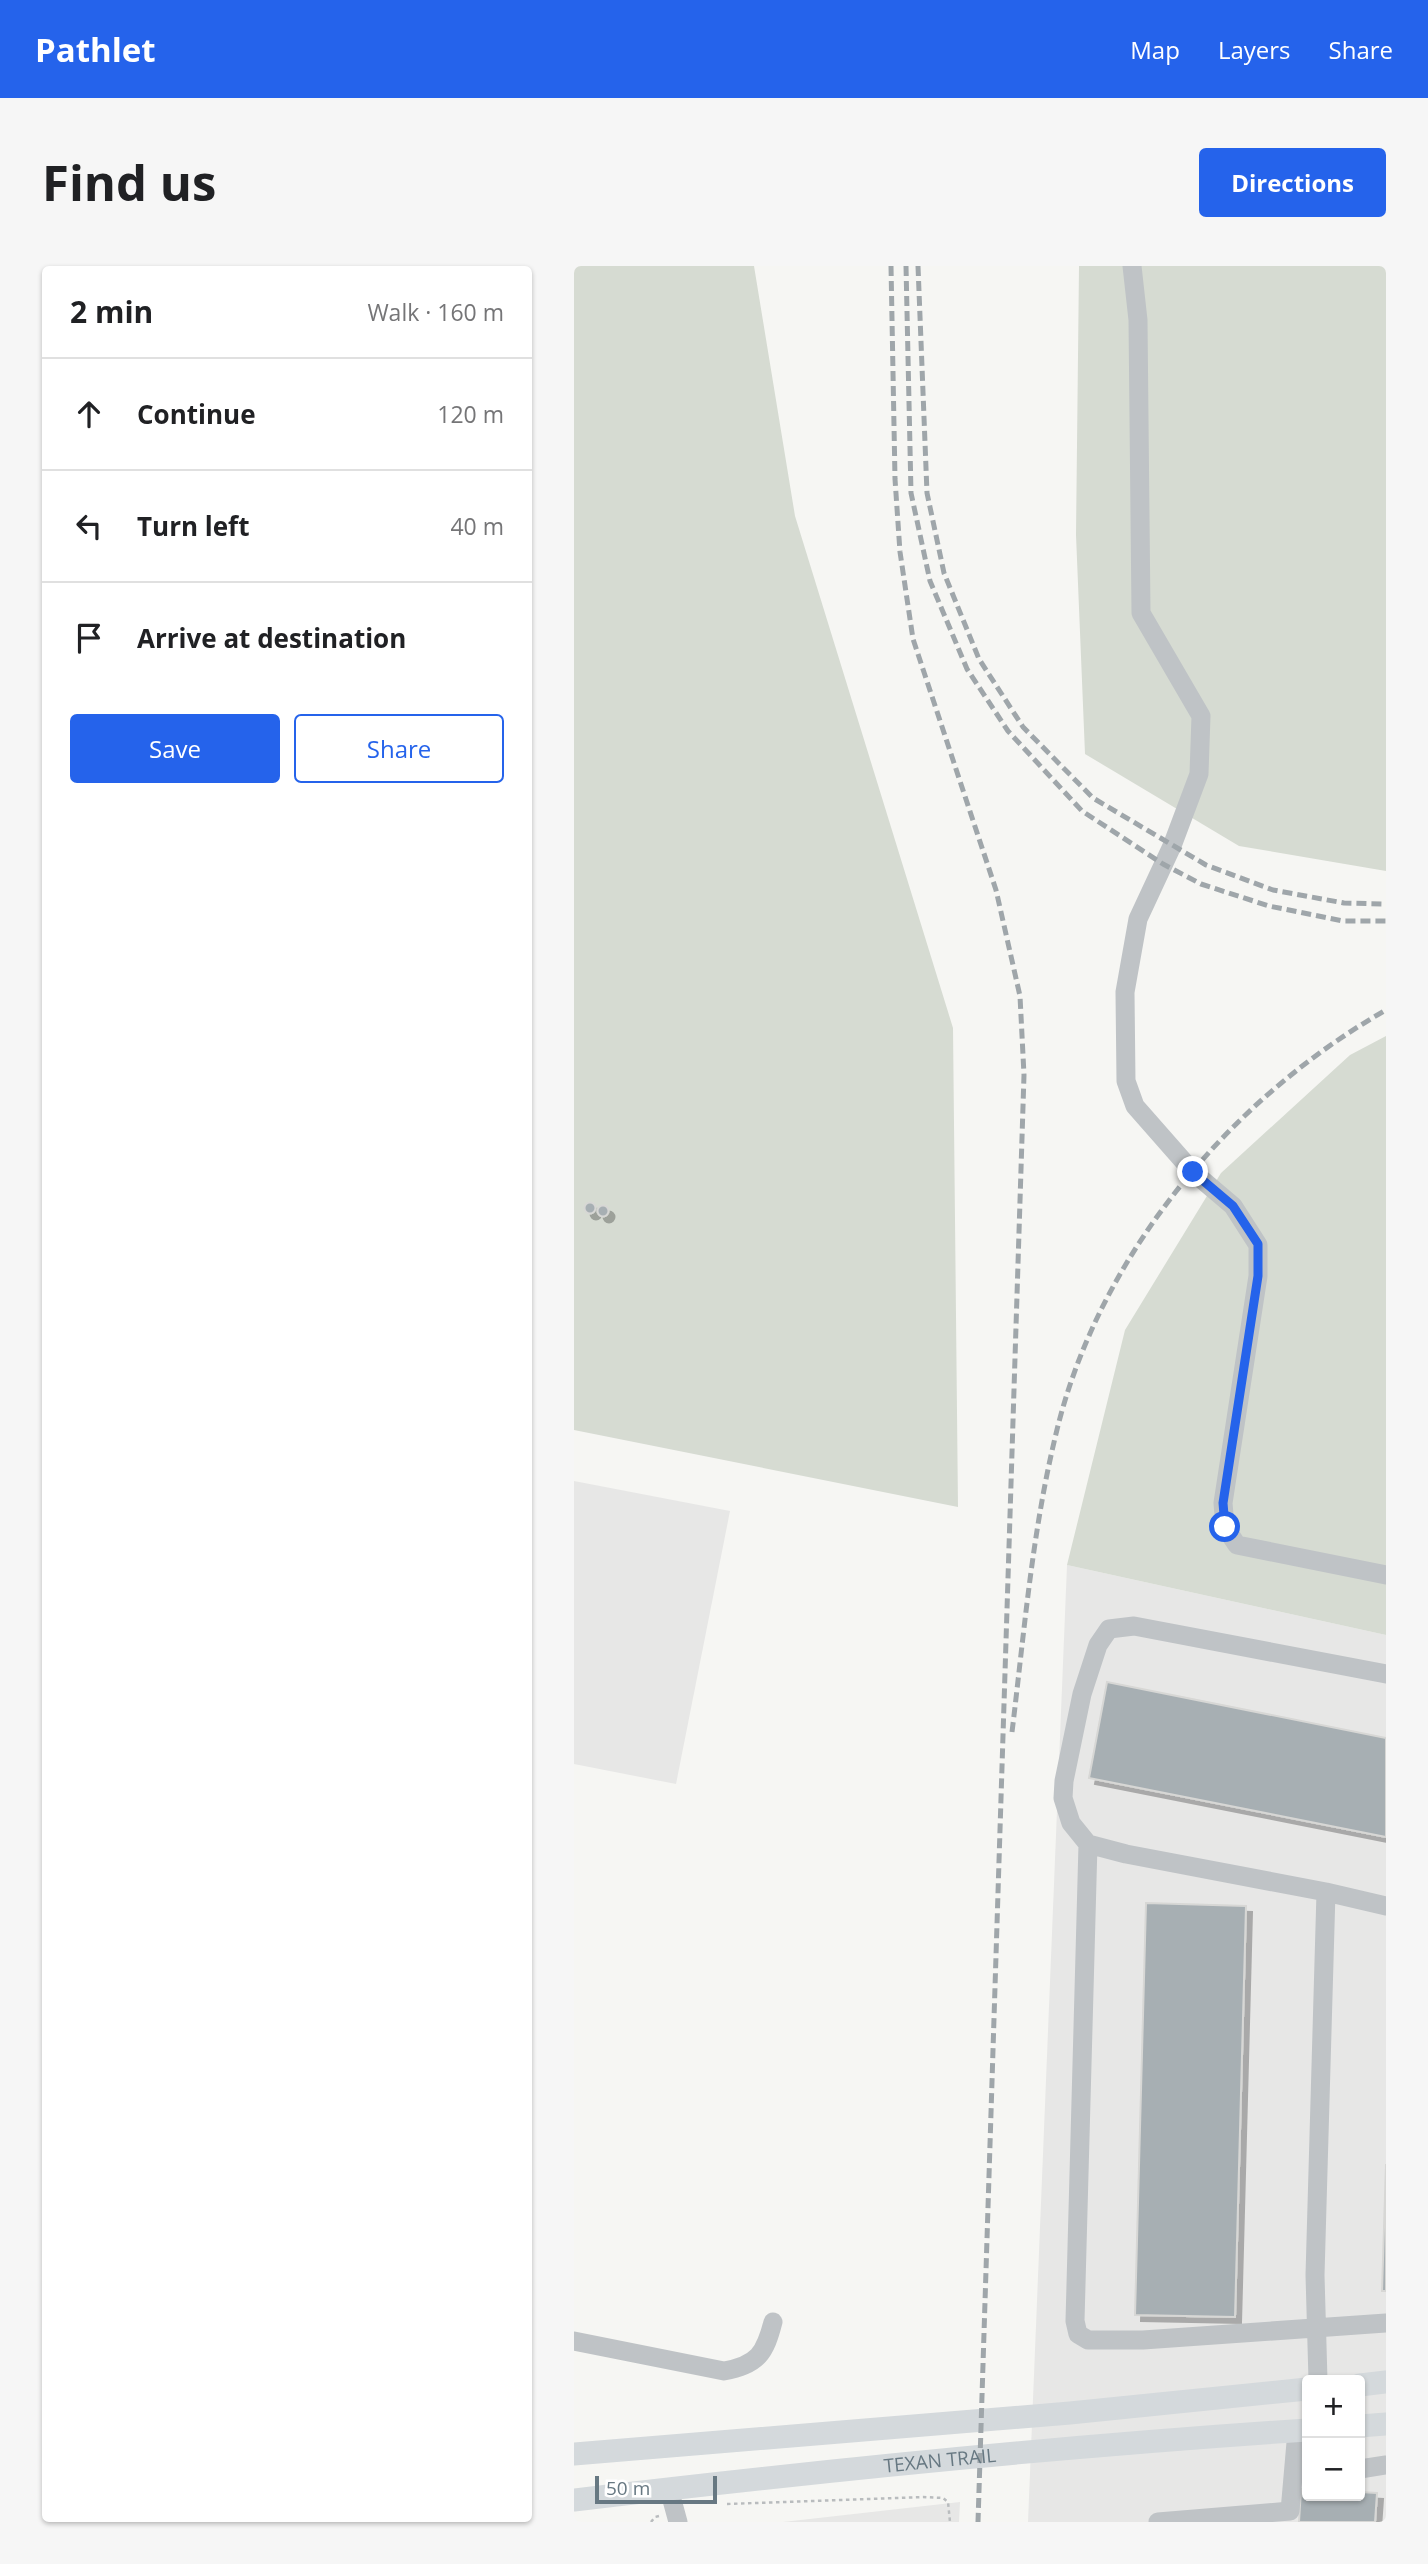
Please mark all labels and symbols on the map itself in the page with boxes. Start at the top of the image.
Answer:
route end [1177,1156,1208,1187]
route start [1209,1511,1240,1542]
street label: TEXAN TRAIL [882,2442,997,2479]
scale bar [595,2473,718,2505]

